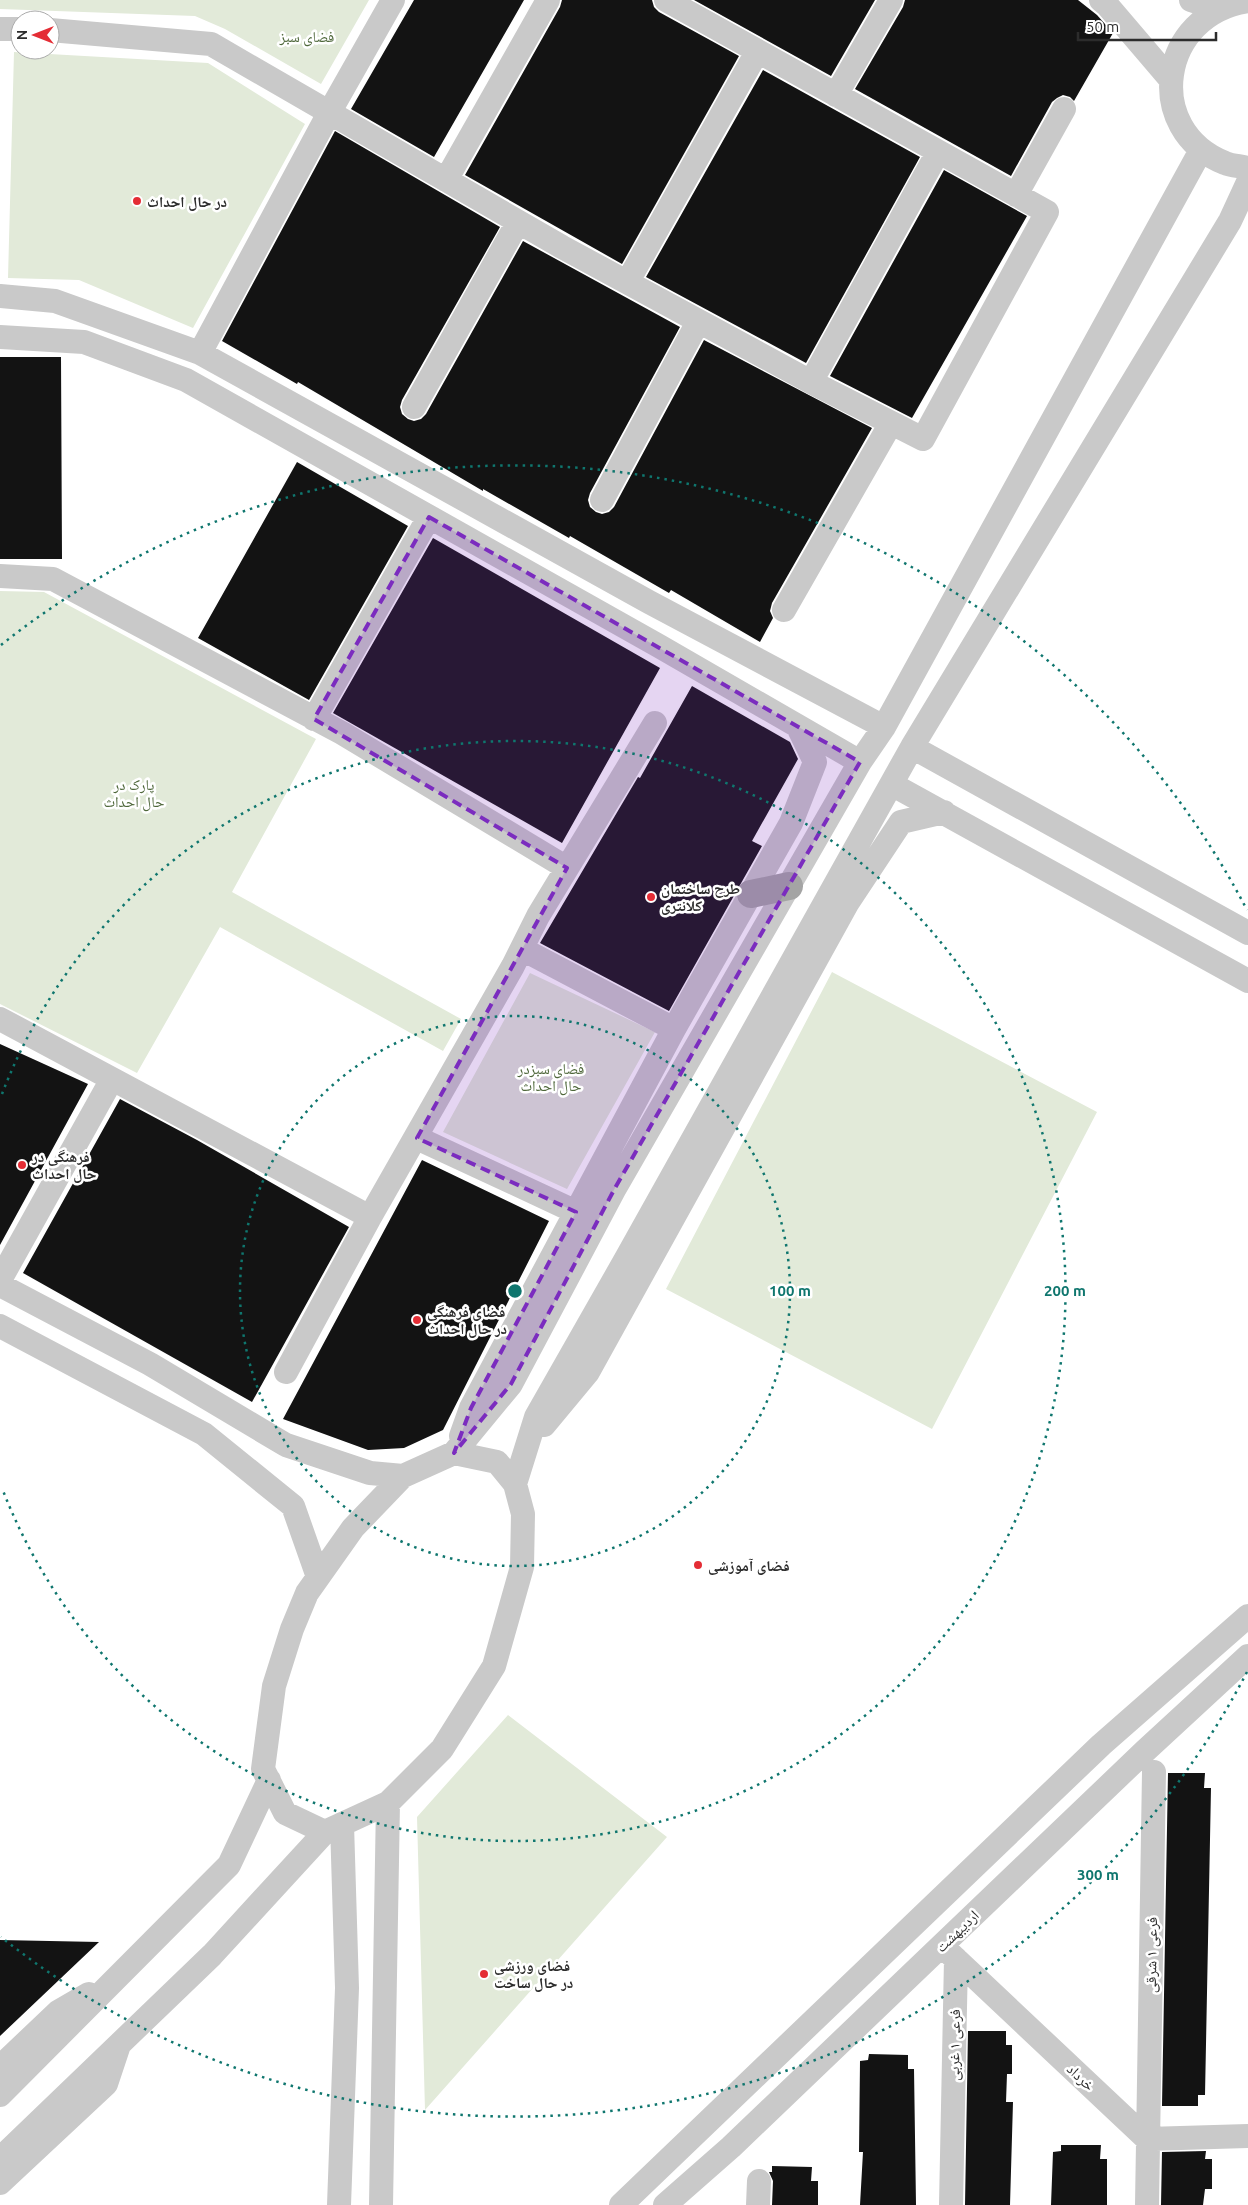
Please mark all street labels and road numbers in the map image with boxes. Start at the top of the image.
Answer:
street label: اردیبهشت [932,1906,983,1956]
street label: فرعی ۱ شرقی [1142,1917,1162,1993]
street label: فرعی ۱ غربی [945,2009,965,2081]
street label: خرداد [1063,2060,1099,2095]

